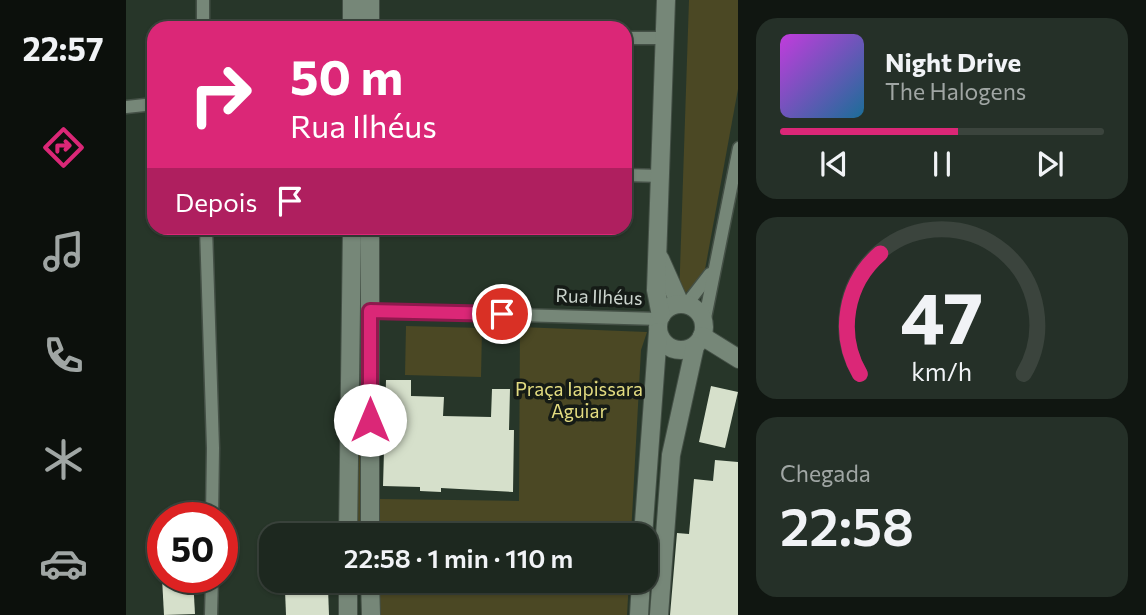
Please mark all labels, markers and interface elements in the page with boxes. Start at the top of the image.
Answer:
text: 22:57 [22,28,104,68]
text: 50 m [290,45,403,105]
text: Night Drive [885,46,1021,77]
icon: right [175,49,266,140]
text: The Halogens [885,77,1026,105]
text: Rua Ilhéus [290,105,437,145]
icon: directions [39,123,88,172]
icon: previous [815,145,853,183]
icon: pause [923,145,961,183]
icon: next [1031,145,1069,183]
icon: arrive [271,182,309,220]
text: Depois [175,186,257,217]
icon: music [39,227,88,276]
text: 47 [900,270,984,359]
street label: Rua Ilhéus [555,283,643,309]
pin [472,284,532,344]
icon: arrive [483,295,521,333]
icon: phone [39,331,88,380]
text: km/h [912,355,972,385]
park label: Praça Iapissara Aguiar [515,377,643,422]
position arrow [333,383,407,457]
icon: climate [39,435,88,484]
text: Chegada [780,459,871,487]
text: 22:58 [780,493,914,557]
speed limit sign: 50 [147,502,238,593]
icon: car [39,539,88,588]
text: 22:58 · 1 min · 110 m [344,542,573,573]

